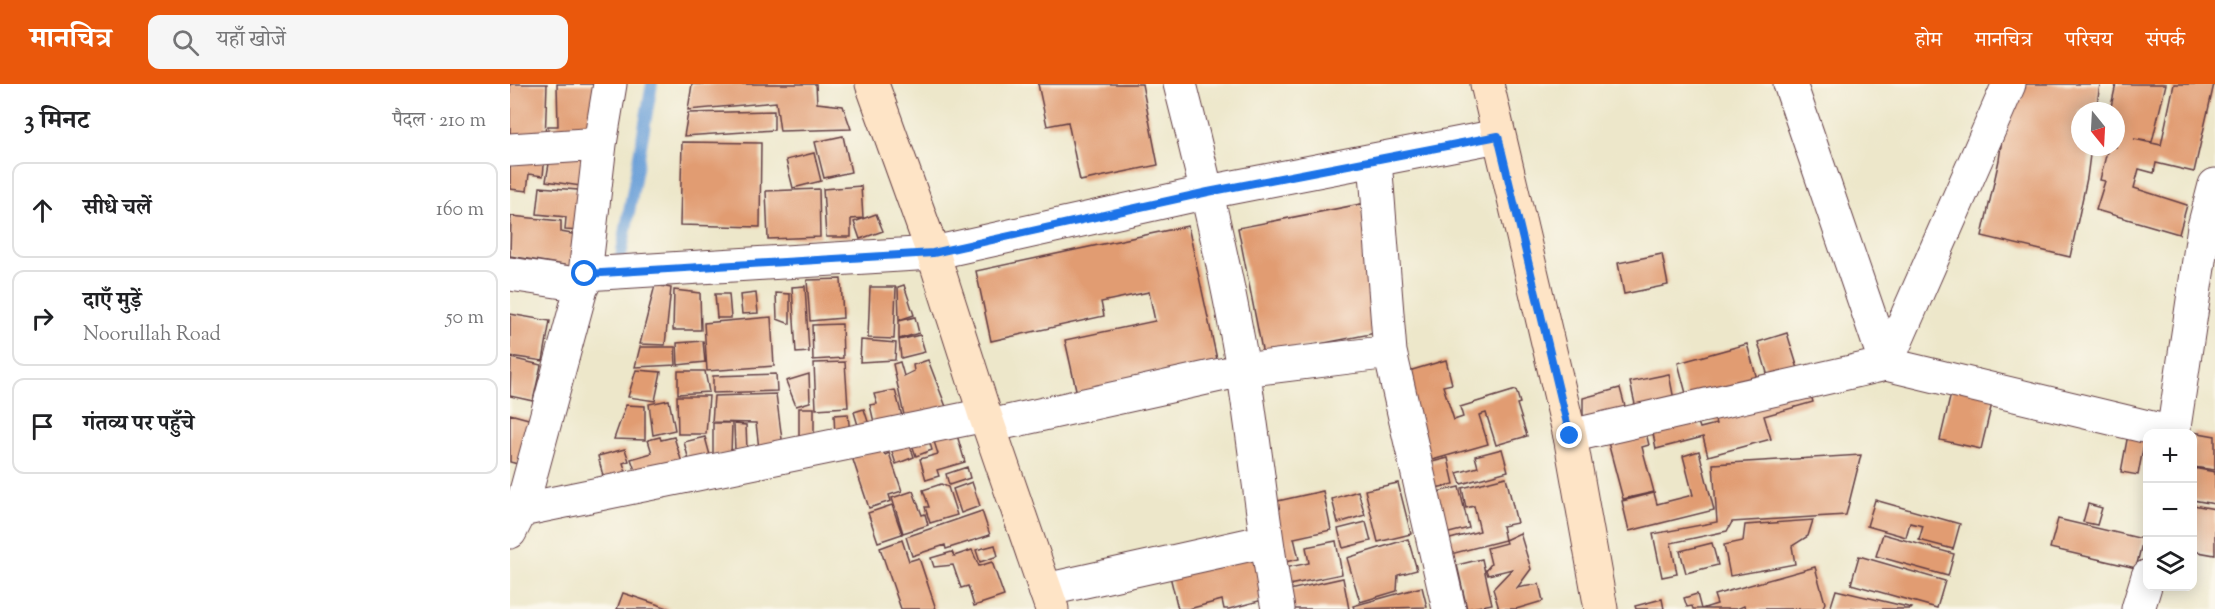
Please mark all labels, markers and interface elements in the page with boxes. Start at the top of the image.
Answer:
search box [148,15,568,69]
text: मानचित्र [30,20,112,60]
text: यहाँ खोजें [217,25,286,57]
icon: search [169,26,202,59]
text: होम [1915,26,1942,56]
text: मानचित्र [1975,26,2032,56]
text: परिचय [2065,26,2113,56]
text: संपर्क [2146,26,2185,56]
north arrow [2071,102,2125,156]
text: 3 मिनट [24,103,89,140]
text: पैदल · 210 m [392,107,486,136]
text: सीधे चलें [83,193,152,225]
icon: ahead [26,194,59,227]
text: 160 m [436,196,484,225]
route start [571,260,597,286]
text: दाएँ मुड़ें [83,286,142,318]
icon: right [26,302,59,335]
text: 50 m [446,304,484,333]
text: Noorullah Road [83,321,221,350]
text: गंतव्य पर पहुँचे [83,409,194,441]
icon: arrive [26,410,59,443]
route end [1556,422,1582,448]
map controls [2143,429,2197,591]
button: + [2143,429,2197,483]
button: − [2143,483,2197,537]
button: layers [2143,537,2197,591]

